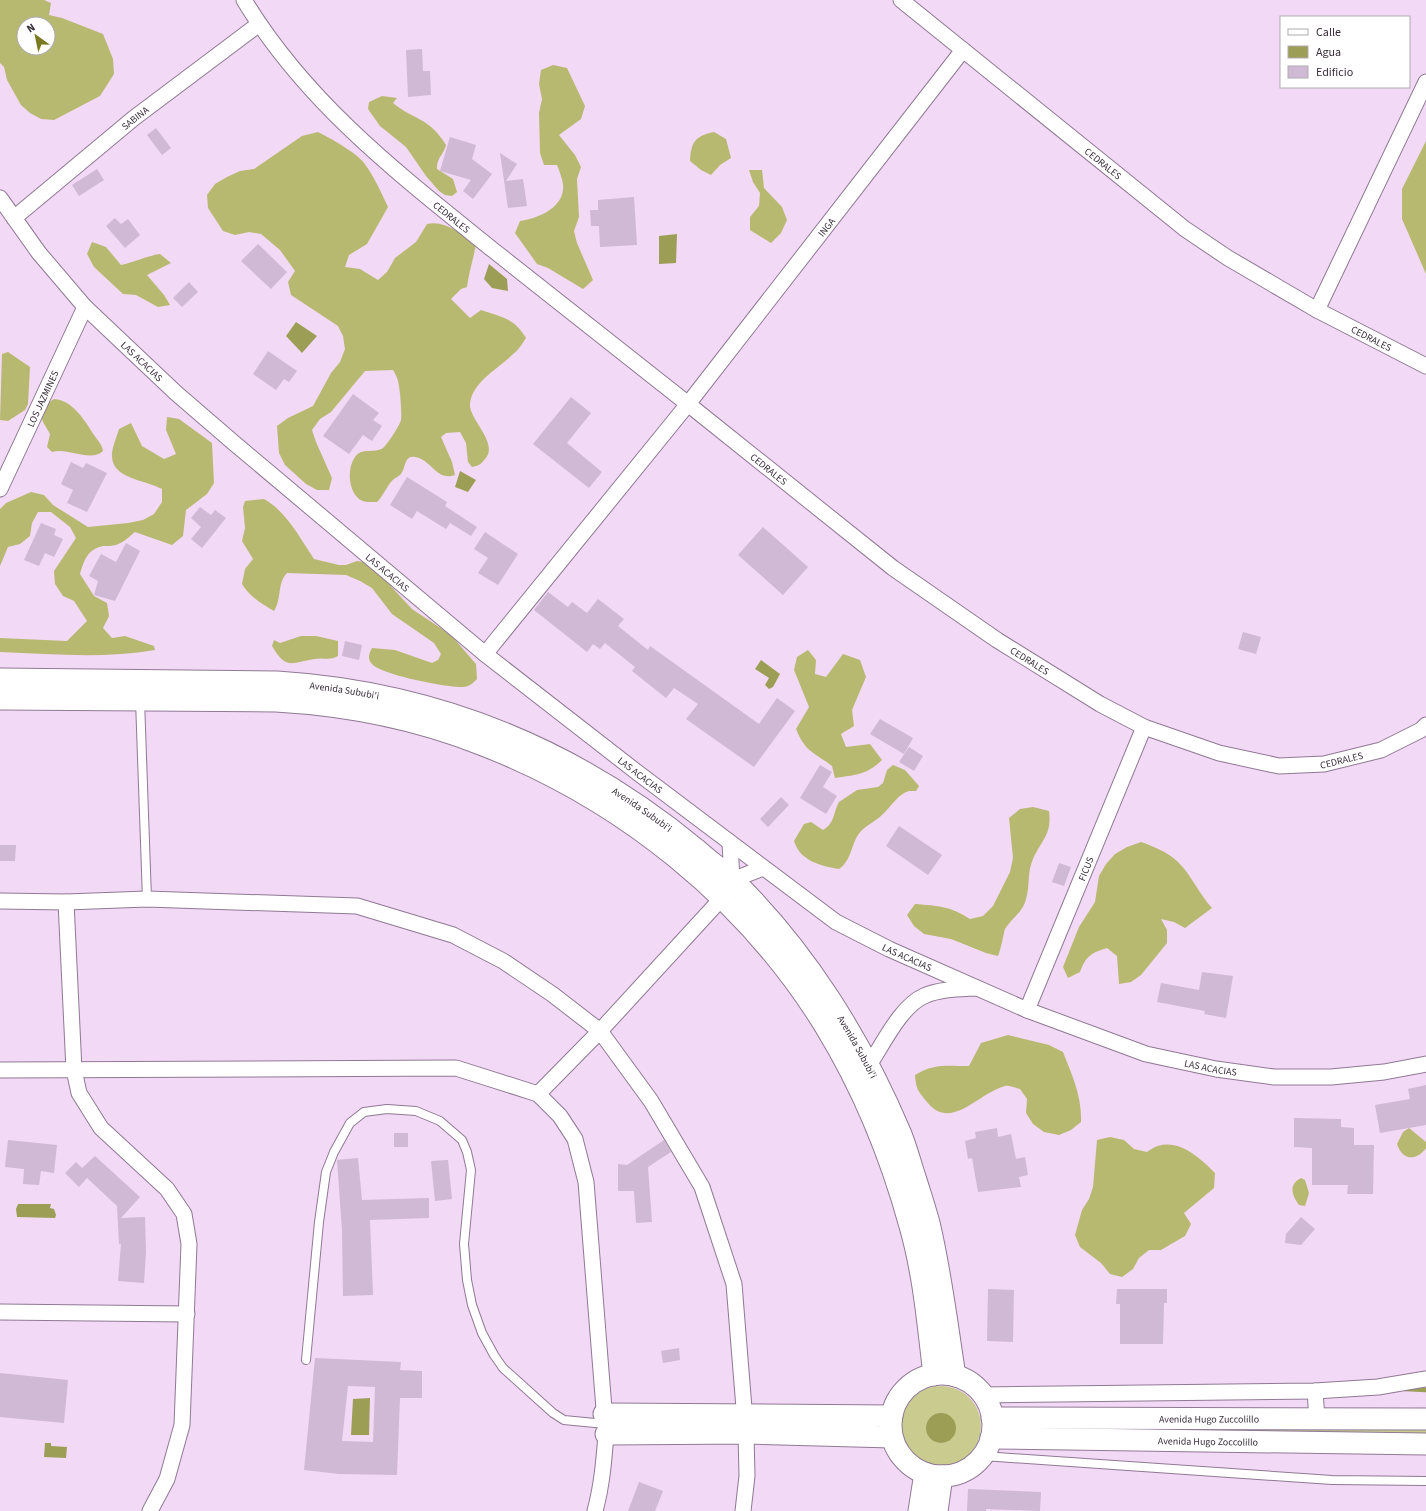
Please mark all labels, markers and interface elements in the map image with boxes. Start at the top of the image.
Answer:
north arrow [16,16,56,56]
legend [1280,16,1410,88]
text: N [24,20,38,36]
text: Calle [1316,24,1341,41]
text: Agua [1316,44,1341,61]
text: Edificio [1316,64,1353,81]
street label: SABINA [119,103,152,134]
street label: CEDRALES [1081,145,1124,183]
street label: CEDRALES [430,198,473,237]
street label: INGA [815,215,839,240]
street label: CEDRALES [1348,323,1394,355]
street label: LAS ACACIAS [117,338,166,385]
street label: LOS JAZMINES [24,368,63,429]
street label: CEDRALES [747,450,790,489]
street label: LAS ACACIAS [362,551,412,595]
street label: CEDRALES [1007,644,1052,679]
street label: Avenida Sububi'i [309,679,380,703]
street label: CEDRALES [1320,749,1365,772]
street label: LAS ACACIAS [615,754,665,797]
street label: Avenida Sububi'i [609,784,675,836]
street label: FICUS [1075,855,1098,883]
street label: LAS ACACIAS [879,941,934,975]
street label: Avenida Sububi'i [834,1013,880,1081]
street label: LAS ACACIAS [1183,1056,1238,1080]
street label: Avenida Hugo Zuccolillo [1159,1412,1259,1427]
street label: Avenida Hugo Zoccolillo [1158,1434,1258,1450]

